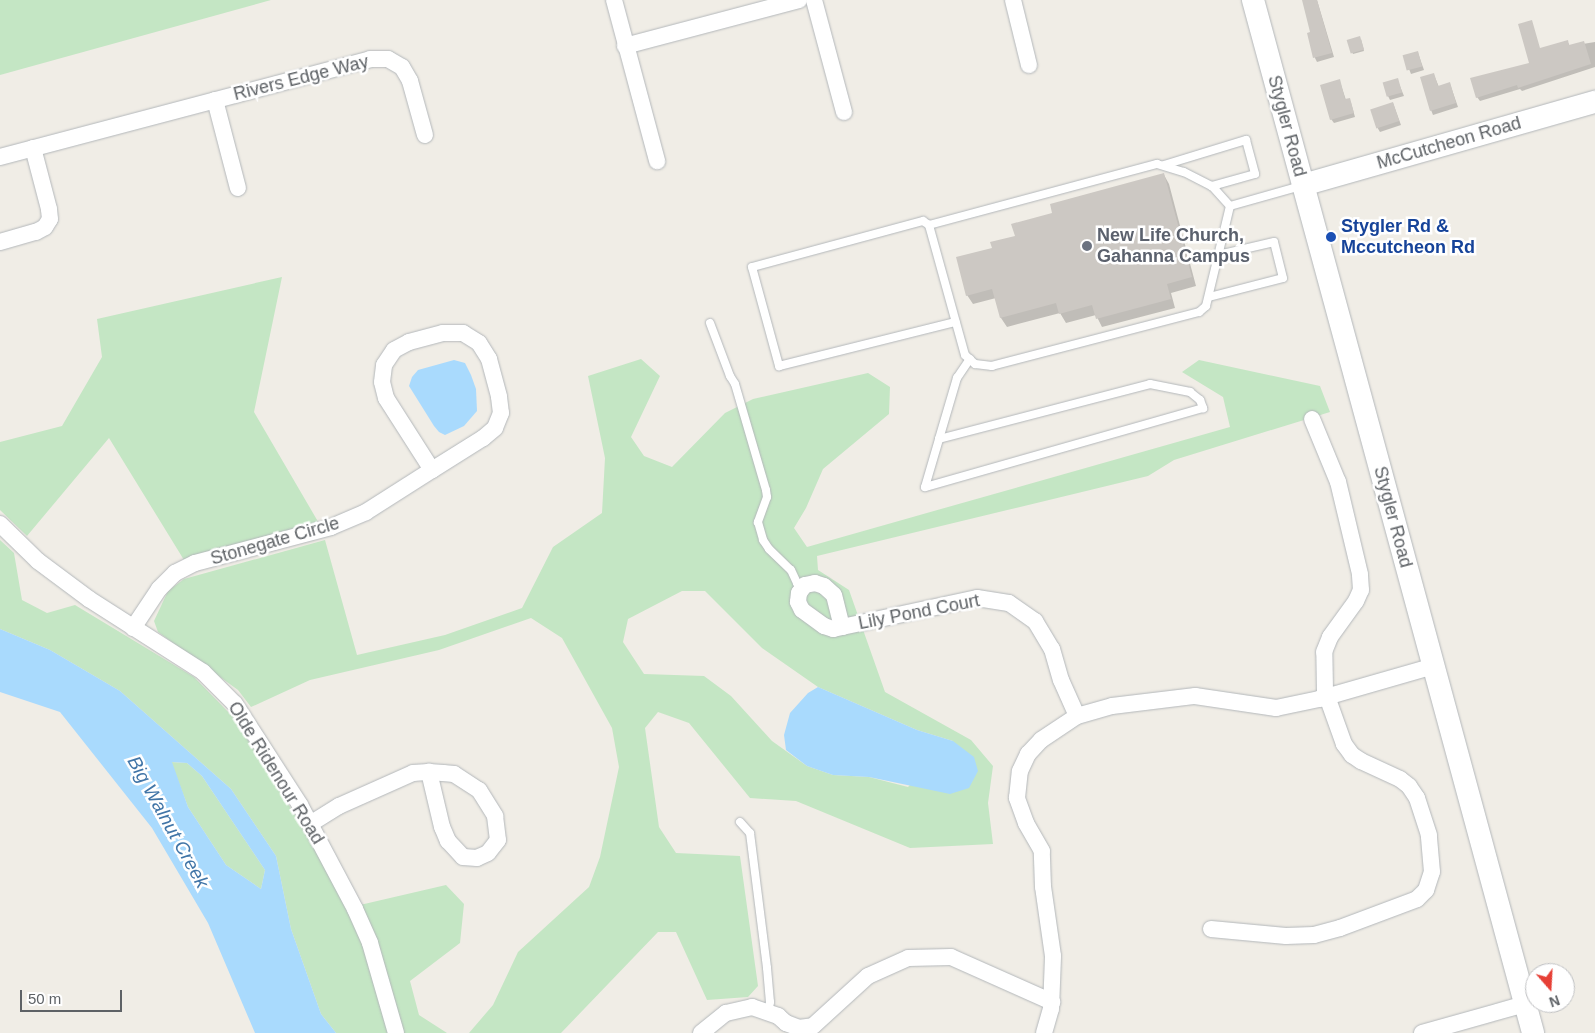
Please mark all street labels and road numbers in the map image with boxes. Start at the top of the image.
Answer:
street label: Rivers Edge Way [231,51,371,105]
street label: Stygler Road [1263,73,1311,179]
street label: McCutcheon Road [1374,112,1524,174]
street label: Stygler Road [1369,464,1417,570]
street label: Stonegate Circle [208,512,342,570]
street label: Lily Pond Court [857,590,981,634]
street label: Olde Ridenour Road [223,698,329,848]

